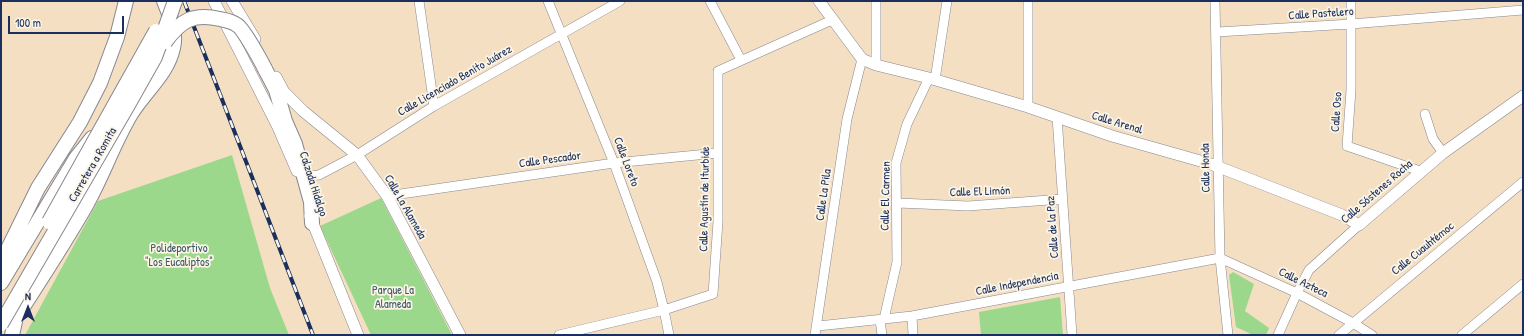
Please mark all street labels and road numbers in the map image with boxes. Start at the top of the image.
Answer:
street label: Calle Pastelero [1288,5,1354,23]
street label: Calle Licenciado Benito Juárez [395,42,515,120]
street label: Calle Oso [1328,91,1346,133]
street label: Calle Arenal [1090,108,1144,138]
street label: Carretera a Romita [66,125,120,205]
street label: Calle Loreto [610,135,642,189]
street label: Calle Honda [1198,143,1214,193]
street label: Calle Agustín de Iturbide [697,146,713,252]
street label: Calle Pescador [518,149,582,171]
street label: Calzada Hidalgo [296,150,330,218]
street label: Calle Sóstenes Rocha [1338,157,1416,227]
street label: Calle El Carmen [878,161,894,231]
street label: Calle La Pila [813,168,835,222]
street label: Calle La Alameda [381,172,429,242]
street label: Calle El Limón [949,184,1011,200]
street label: Calle de la Paz [1044,195,1062,259]
street label: Calle Cuauhtémoc [1389,219,1457,279]
street label: Calle Azteca [1276,265,1330,301]
street label: Calle Independencia [974,269,1060,299]

